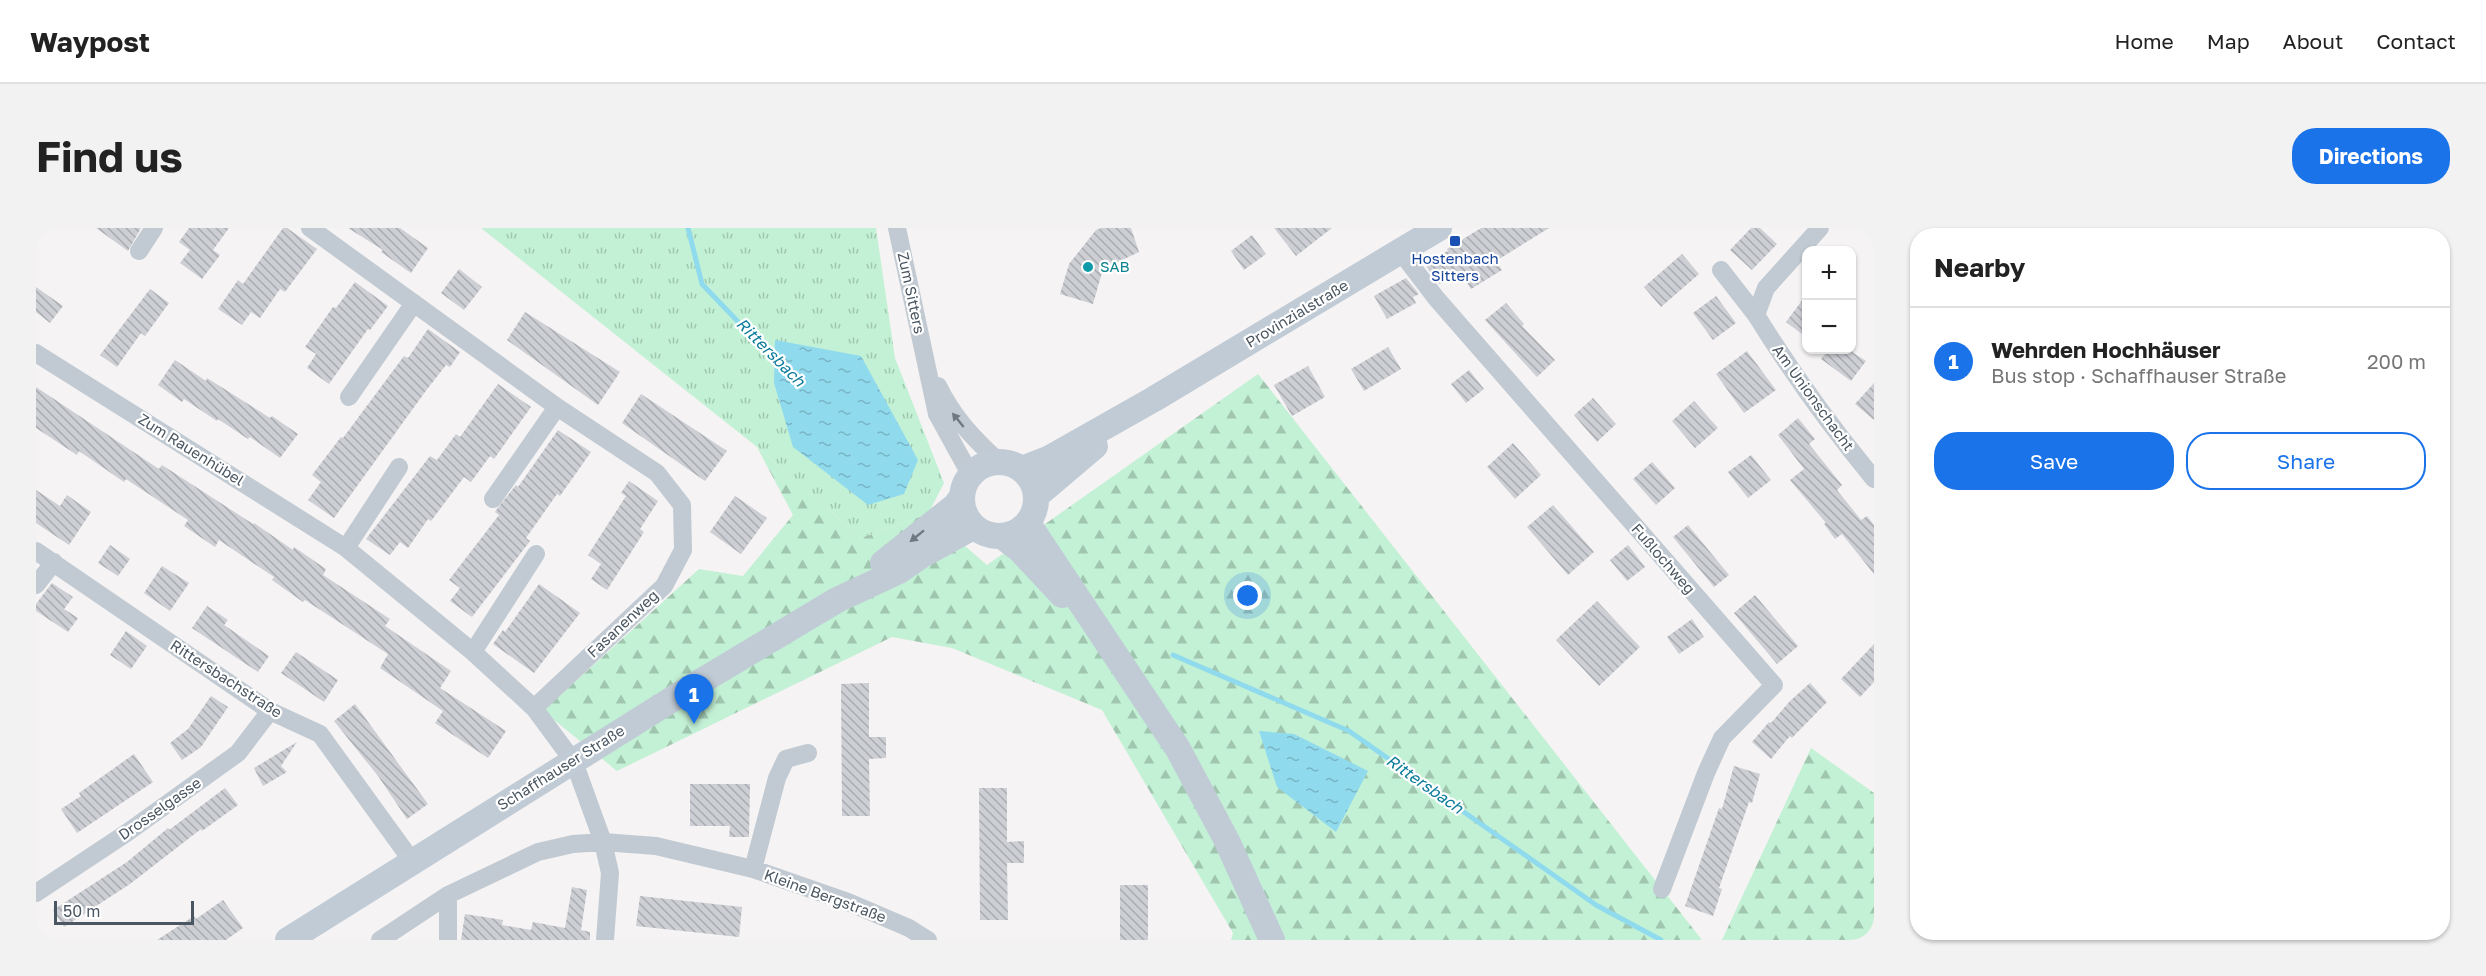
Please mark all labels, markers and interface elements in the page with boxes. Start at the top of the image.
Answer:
text: Waypost [30,25,150,58]
text: Home [2114,28,2174,54]
text: Map [2207,28,2250,54]
text: About [2283,28,2343,54]
text: Contact [2376,28,2456,54]
button: Directions [2292,128,2450,184]
text: Find us [36,131,183,181]
marker: Hostenbach Sitters [1448,234,1462,248]
map controls [1802,246,1856,354]
button: + [1802,246,1856,300]
place label: Hostenbach Sitters [1411,249,1499,284]
street label: Zum Sitters [895,250,929,335]
text: Nearby [1934,252,2025,283]
place label: SAB [1100,257,1130,275]
marker: SAB [1081,260,1095,274]
street label: Provinzialstraße [1242,275,1351,351]
button: − [1802,300,1856,354]
water label: Rittersbach [732,313,810,391]
text: Wehrden Hochhäuser [1991,336,2221,363]
street label: Am Unionschacht [1769,341,1858,454]
text: 1 [1948,349,1959,373]
text: 200 m [2367,349,2426,373]
text: Bus stop · Schaffhauser Straße [1991,363,2286,387]
street label: Zum Rauenhübel [135,409,248,489]
one-way arrow [952,412,964,427]
button: Save [1934,432,2174,490]
button: Share [2186,432,2426,490]
street label: Fußlochweg [1628,519,1699,597]
one-way arrow [910,529,925,542]
your location [1233,581,1262,610]
street label: Fasanenweg [583,586,662,661]
street label: Rittersbachstraße [167,635,286,721]
pin: 1 [674,674,714,724]
street label: Schaffhauser Straße [494,721,628,814]
water label: Rittersbach [1383,750,1468,818]
street label: Drosselgasse [115,773,204,843]
street label: Kleine Bergstraße [762,865,889,926]
scale bar [54,898,194,926]
text: 50 m [63,901,100,921]

